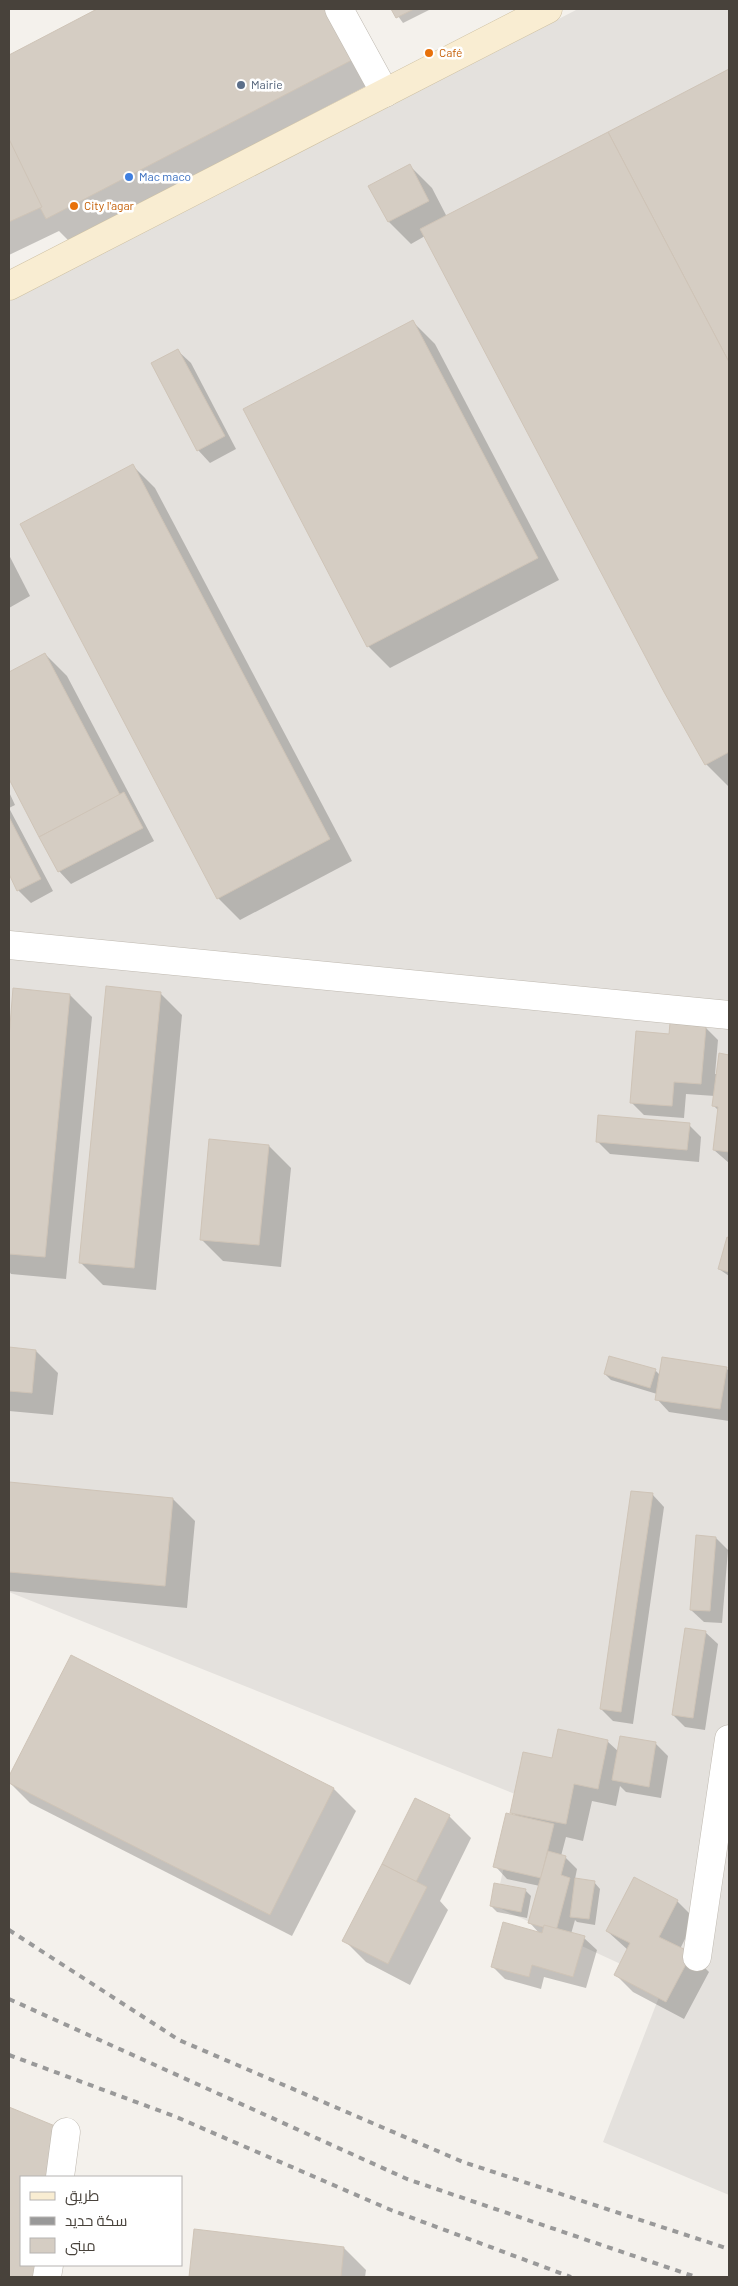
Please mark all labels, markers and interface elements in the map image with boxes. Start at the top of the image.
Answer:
place label: Café [439,45,462,59]
marker: Café [423,47,435,59]
place label: Mairie [251,77,283,91]
marker: Mairie [235,79,247,91]
place label: Mac maco [139,169,191,183]
marker: Mac maco [123,171,135,183]
place label: City l'agar [84,198,135,212]
marker: City l'agar [68,200,80,212]
legend [20,2176,182,2266]
text: طريق [65,2186,99,2206]
text: سكة حديد [65,2211,127,2229]
text: مبنى [65,2236,96,2256]

